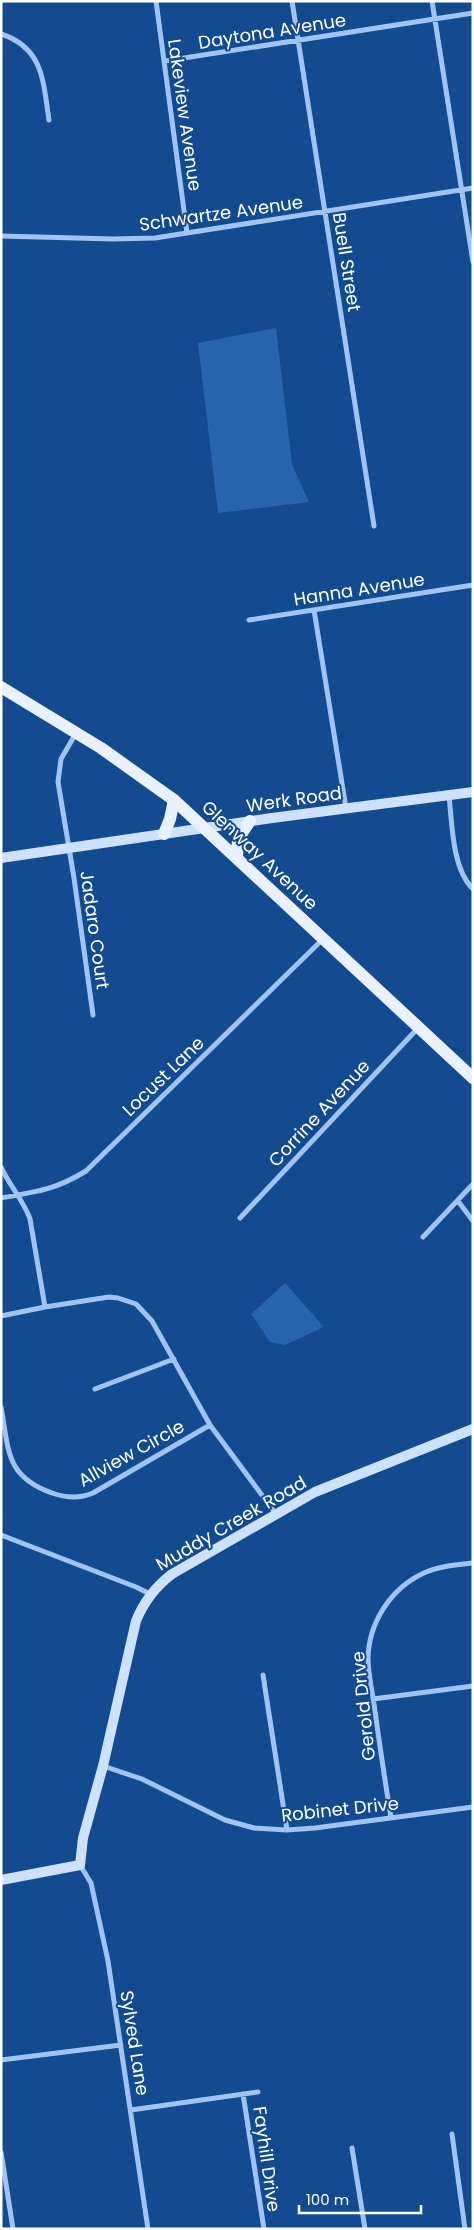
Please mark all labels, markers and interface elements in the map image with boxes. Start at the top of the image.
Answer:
street label: Daytona Avenue [196,7,348,55]
street label: Lakeview Avenue [162,37,208,193]
street label: Schwartze Avenue [138,189,304,237]
street label: Buell Street [327,211,367,313]
street label: Hanna Avenue [292,566,426,612]
street label: Werk Road [245,780,343,818]
street label: Glenway Avenue [196,795,324,915]
street label: Jadaro Court [74,869,116,991]
street label: Locust Lane [117,1030,209,1122]
street label: Corrine Avenue [263,1054,375,1172]
street label: Allview Circle [73,1414,189,1492]
street label: Muddy Creek Road [151,1470,311,1576]
street label: Gerold Drive [345,1650,381,1762]
street label: Robinet Drive [280,1790,400,1828]
street label: Sylved Lane [114,1989,156,2097]
street label: Fayhill Drive [247,2105,287,2213]
scale bar [299,2182,422,2214]
text: 100 m [306,2189,349,2210]

